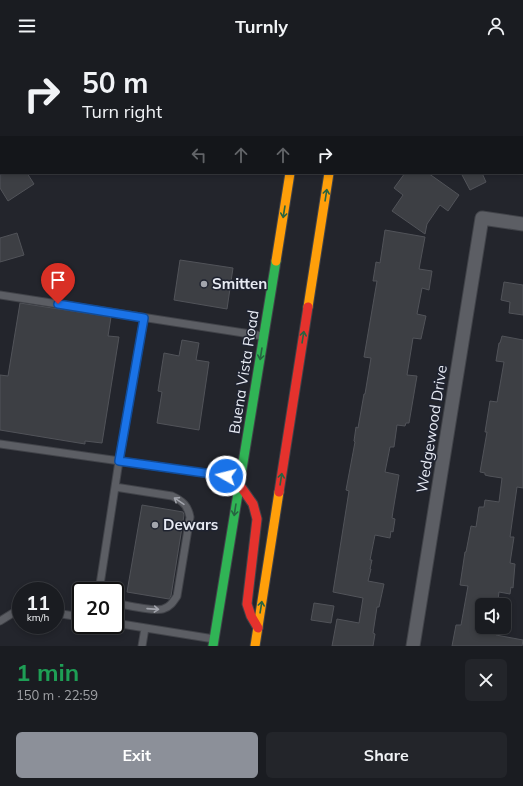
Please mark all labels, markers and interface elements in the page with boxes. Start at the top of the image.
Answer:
icon: menu [16,15,38,37]
text: Turnly [235,15,288,38]
icon: person [485,15,507,37]
text: 50 m [82,65,148,100]
icon: right [16,68,68,120]
text: Turn right [82,100,162,123]
icon: left [188,144,210,166]
icon: ahead [230,144,252,166]
icon: ahead [272,144,294,166]
icon: right [314,144,336,166]
one-way arrow [322,188,330,201]
one-way arrow [279,205,287,218]
pin [41,263,75,304]
icon: arrive [47,269,69,291]
place label: Smitten [212,274,267,293]
marker: Smitten [199,279,209,289]
street label: Buena Vista Road [224,309,263,435]
one-way arrow [299,331,307,344]
one-way arrow [257,347,265,360]
street label: Wedgewood Drive [412,364,451,494]
position arrow [205,455,247,497]
one-way arrow [277,473,285,486]
one-way arrow [174,497,185,505]
one-way arrow [231,503,239,516]
place label: Dewars [163,515,218,534]
marker: Dewars [150,520,160,530]
speed limit sign: 20 [72,582,124,634]
text: 11 [26,590,50,615]
map controls [475,598,511,634]
button: sound [475,598,511,634]
one-way arrow [257,601,265,614]
one-way arrow [147,605,160,612]
text: km/h [27,611,49,624]
text: 1 min [16,657,79,687]
button: close [465,659,507,701]
text: 150 m · 22:59 [16,687,98,703]
button: Exit [16,732,258,778]
button: Share [266,732,507,778]

